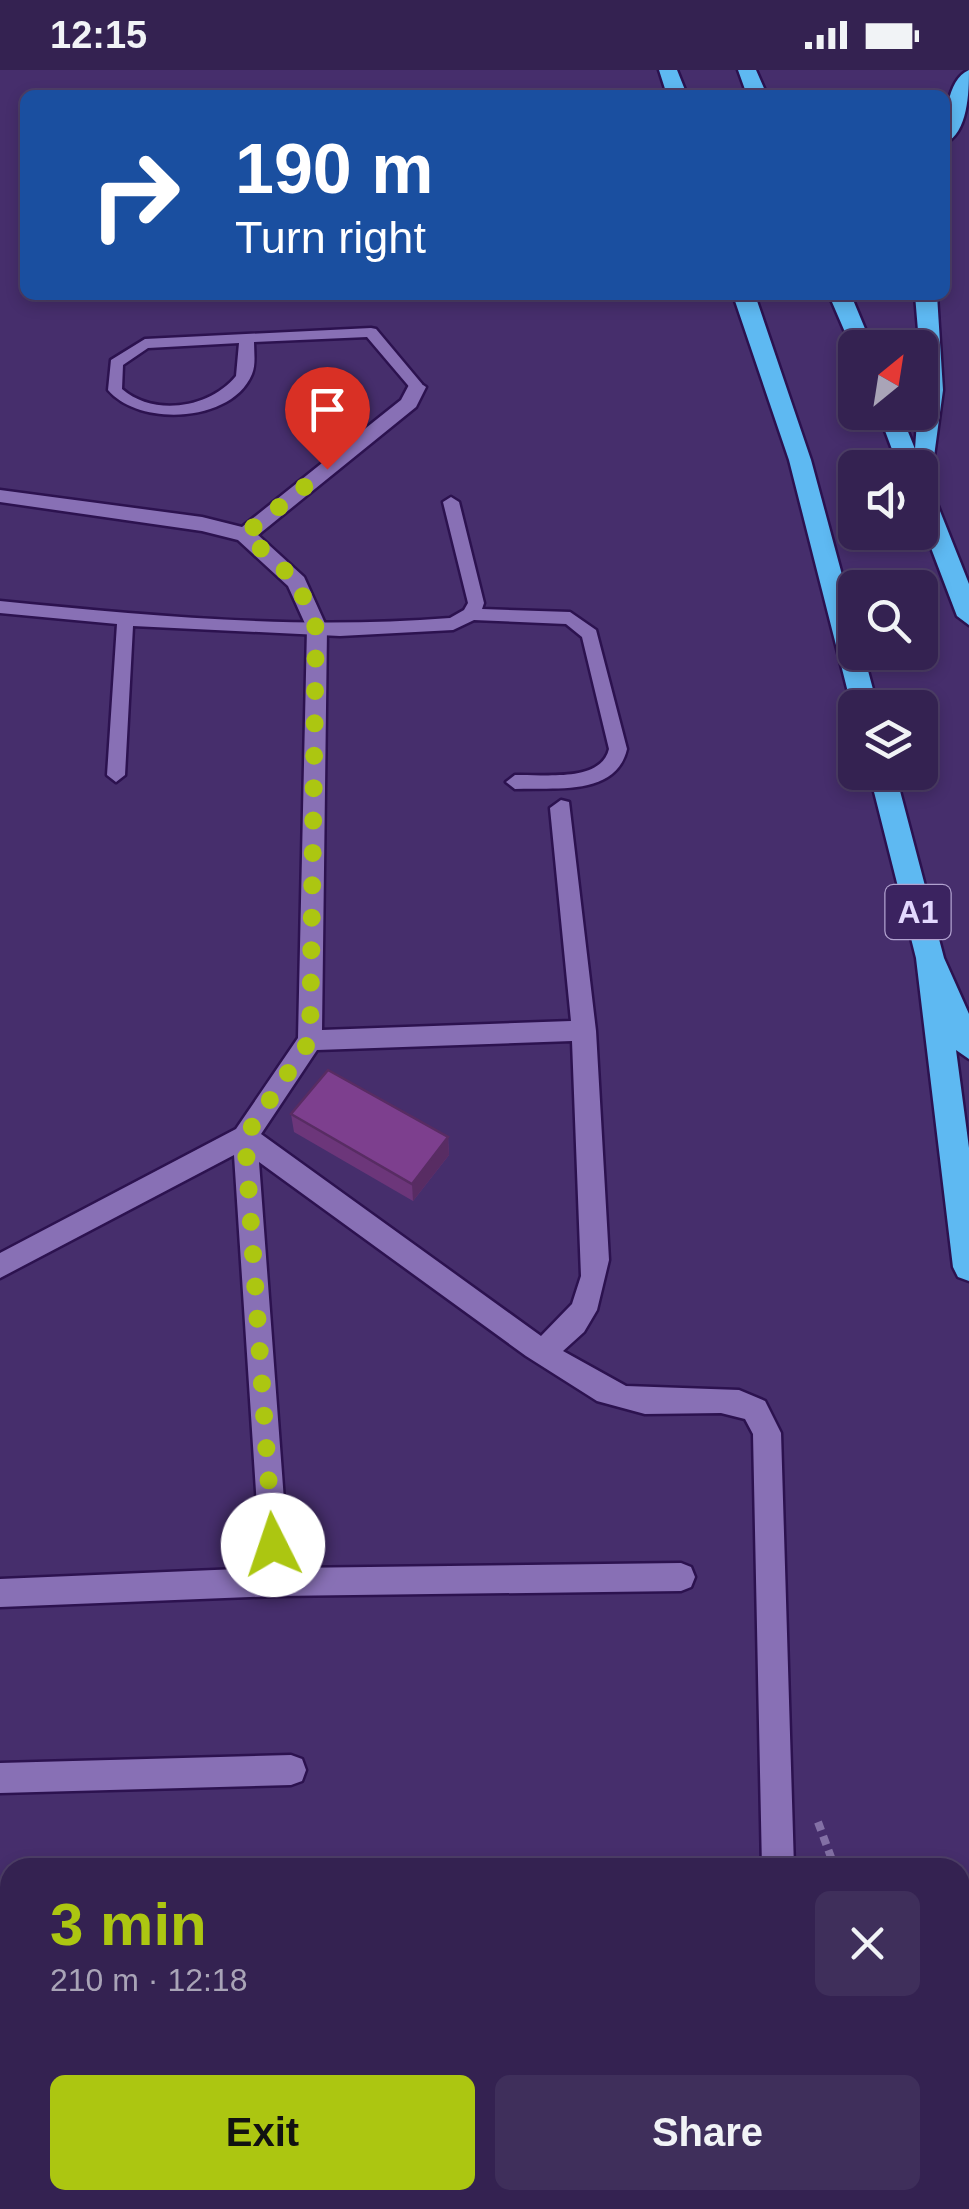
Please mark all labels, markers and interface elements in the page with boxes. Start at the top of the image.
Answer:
text: 12:15 [50,14,147,56]
icon: right [70,130,200,260]
text: 190 m [235,130,433,208]
text: Turn right [235,212,426,263]
north arrow [838,330,938,430]
map controls [838,330,938,790]
pin [285,367,370,470]
icon: arrive [300,382,355,437]
button: sound [838,450,938,550]
button: search [838,570,938,670]
button: layers [838,690,938,790]
road number: A1 [886,885,950,939]
position arrow [221,1493,325,1597]
text: 3 min [50,1891,207,1958]
button: close [815,1891,920,1996]
text: 210 m · 12:18 [50,1962,247,1998]
button: Exit [50,2075,475,2190]
button: Share [495,2075,920,2190]

